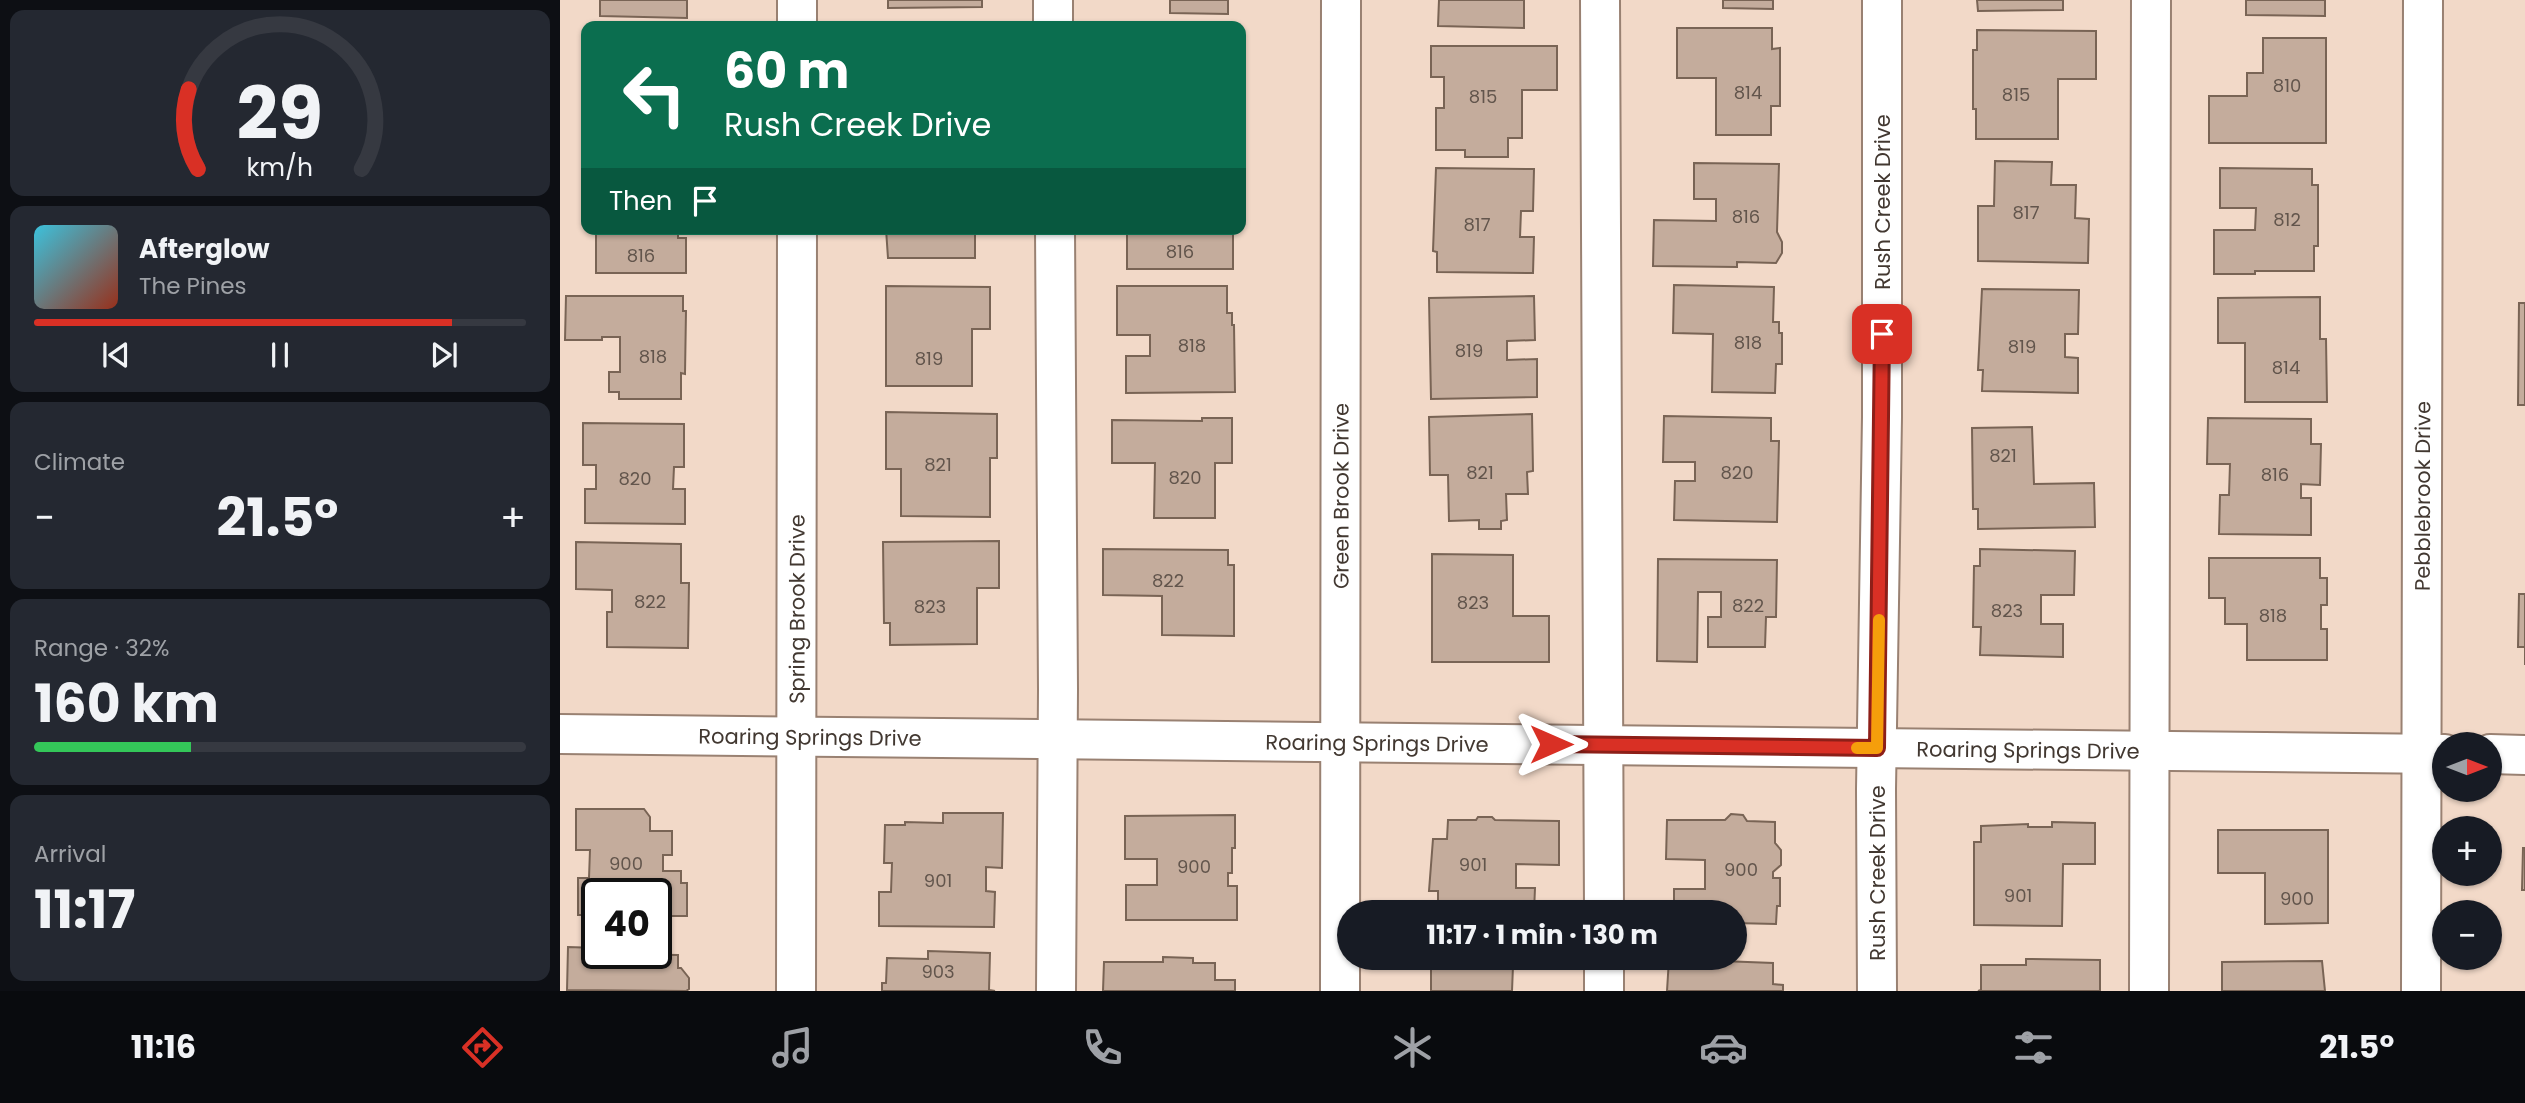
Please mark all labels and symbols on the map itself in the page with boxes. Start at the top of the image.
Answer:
house number: 810 [2273,73,2301,98]
house number: 814 [1734,80,1762,105]
house number: 815 [2002,82,2030,107]
house number: 815 [1469,84,1497,109]
street label: Rush Creek Drive [1868,114,1897,290]
house number: 817 [2013,200,2040,225]
house number: 816 [1732,204,1760,229]
house number: 812 [2273,207,2301,232]
house number: 817 [1464,212,1491,237]
house number: 816 [1166,239,1194,264]
house number: 816 [627,243,655,268]
pin [1852,304,1912,364]
house number: 818 [1734,330,1762,355]
house number: 818 [1178,333,1206,358]
house number: 819 [2008,334,2036,359]
house number: 819 [1455,338,1483,363]
house number: 818 [639,344,667,369]
house number: 819 [915,346,943,371]
house number: 814 [2272,355,2300,380]
street label: Pebblebrook Drive [2407,401,2437,591]
street label: Green Brook Drive [1326,403,1355,589]
house number: 821 [1989,443,2017,468]
house number: 821 [924,452,952,477]
house number: 821 [1466,460,1494,485]
house number: 820 [1720,460,1754,485]
house number: 816 [2261,462,2289,487]
house number: 820 [1168,465,1202,490]
house number: 820 [618,466,652,491]
street label: Spring Brook Drive [782,514,811,704]
house number: 822 [1152,568,1184,593]
house number: 822 [634,589,666,614]
house number: 823 [1457,590,1489,615]
house number: 822 [1732,593,1764,618]
house number: 823 [914,594,946,619]
house number: 823 [1991,598,2023,623]
house number: 818 [2259,603,2287,628]
position arrow [1514,707,1588,781]
street label: Roaring Springs Drive [698,721,922,752]
street label: Roaring Springs Drive [1265,727,1489,758]
north arrow [2432,732,2502,802]
street label: Roaring Springs Drive [1916,734,2140,765]
street label: Rush Creek Drive [1863,785,1892,961]
house number: 900 [609,851,643,876]
house number: 901 [1459,852,1487,877]
house number: 900 [1177,854,1211,879]
house number: 900 [1724,857,1758,882]
house number: 901 [924,868,952,893]
speed limit sign: 40 [581,878,672,969]
house number: 901 [2004,883,2032,908]
house number: 900 [2280,886,2314,911]
house number: 903 [921,959,955,984]

